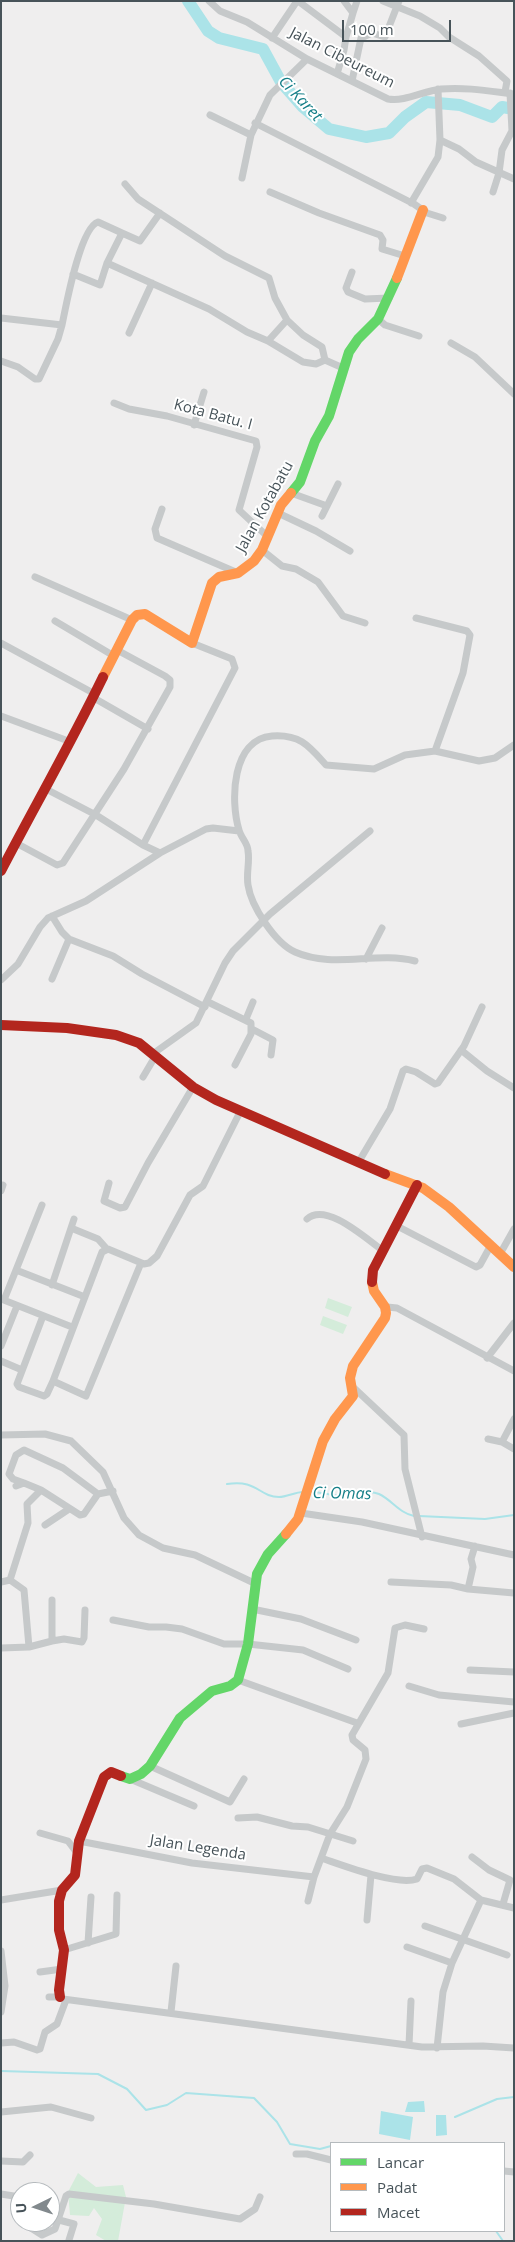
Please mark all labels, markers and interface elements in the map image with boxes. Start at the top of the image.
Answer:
scale bar [345,10,454,42]
text: 100 m [350,19,394,39]
street label: Jalan Cibeureum [287,24,397,92]
water label: Ci Karet [274,72,326,126]
street label: Kota Batu. I [172,396,254,434]
street label: Jalan Kotabatu [233,458,297,556]
water label: Ci Omas [312,1484,372,1504]
street label: Jalan Legenda [149,1832,247,1864]
legend [330,2142,505,2232]
text: Lancar [377,2152,424,2172]
text: Padat [377,2177,417,2197]
north arrow [10,2182,60,2232]
text: U [11,2202,30,2214]
text: Macet [377,2202,420,2222]

